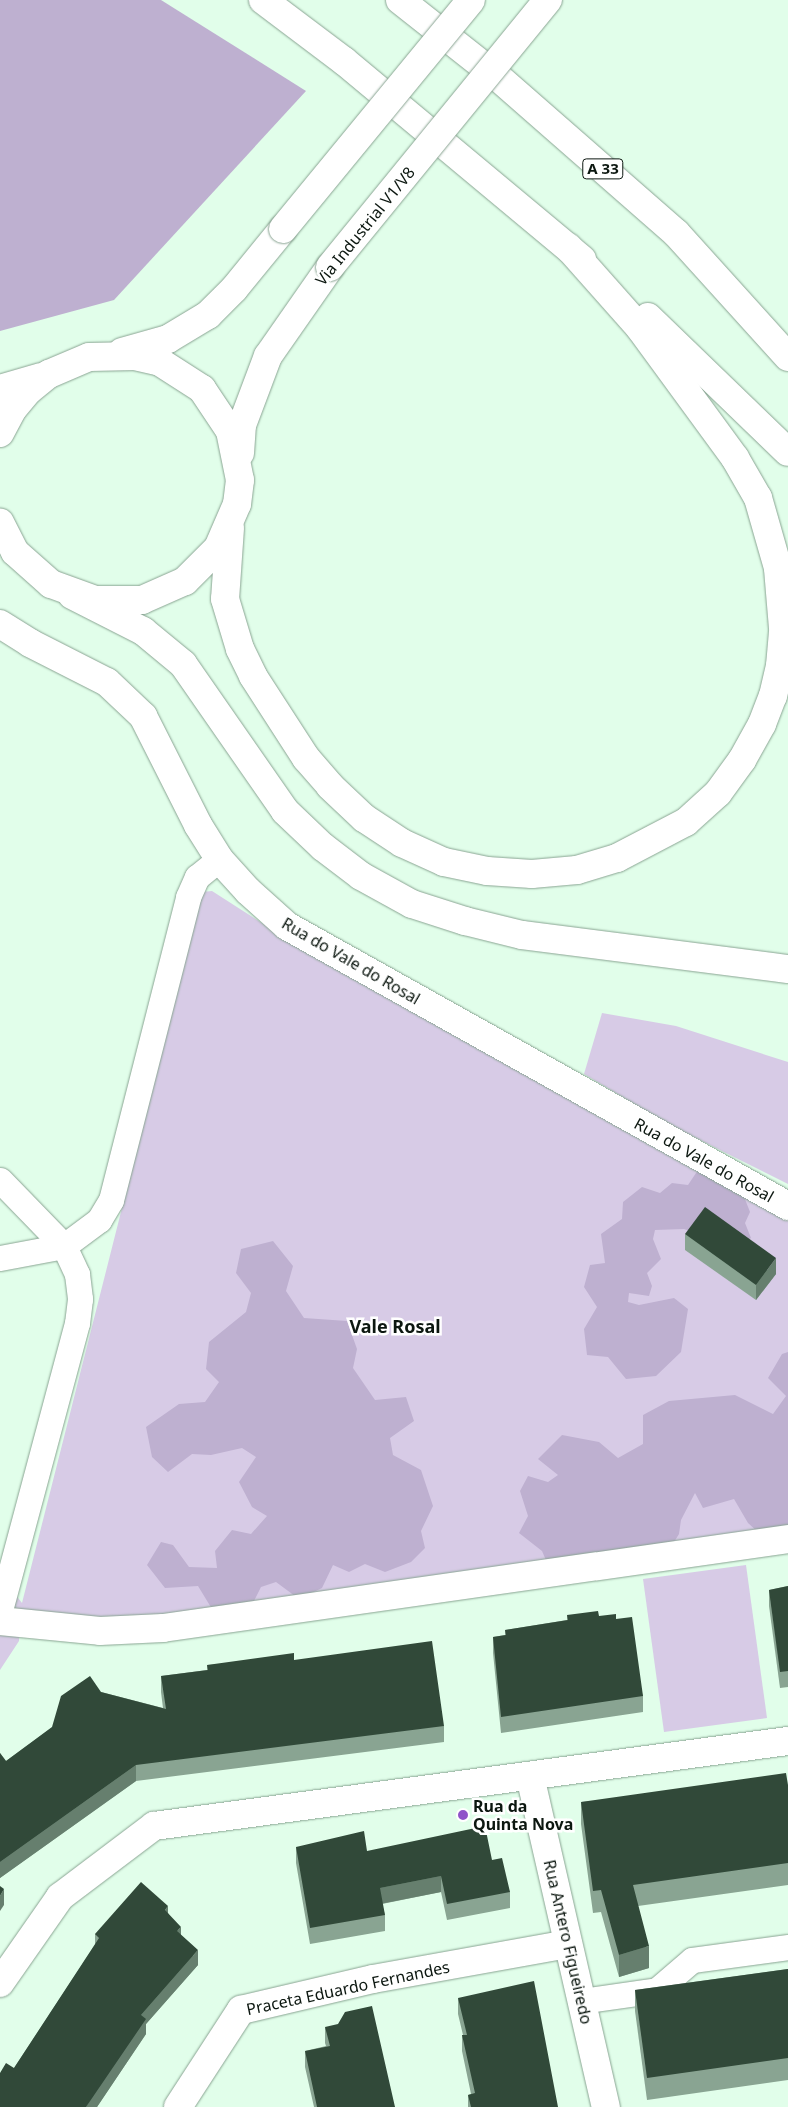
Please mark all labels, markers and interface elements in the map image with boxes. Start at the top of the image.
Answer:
road number: A 33 [582,156,624,182]
street label: Via Industrial V1/V8 [311,163,419,289]
street label: Rua do Vale do Rosal [279,914,423,1008]
street label: Rua do Vale do Rosal [631,1114,777,1206]
district label: Vale Rosal [349,1315,441,1337]
place label: Rua da Quinta Nova [473,1796,573,1834]
marker: Rua da Quinta Nova [457,1809,469,1821]
street label: Rua Antero Figueiredo [540,1858,596,2026]
street label: Praceta Eduardo Fernandes [245,1957,451,2019]

